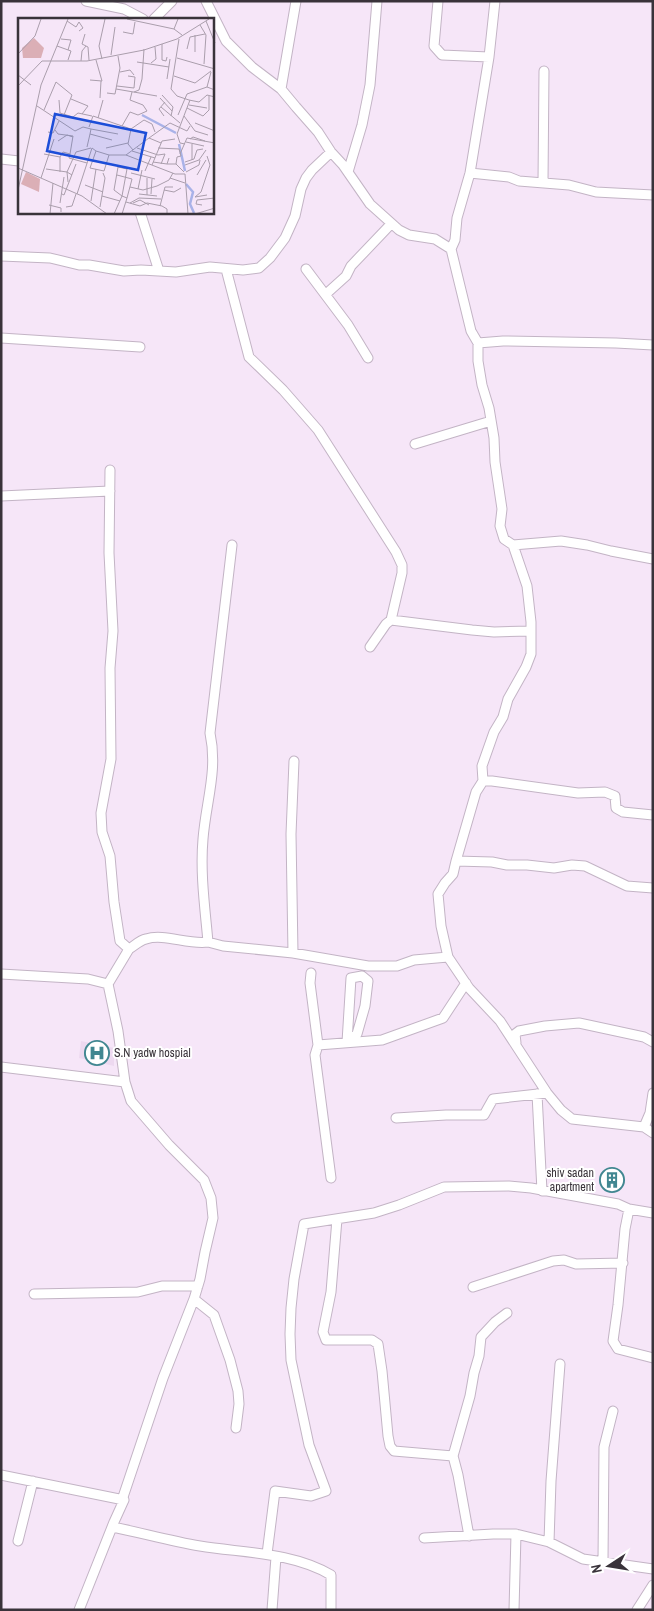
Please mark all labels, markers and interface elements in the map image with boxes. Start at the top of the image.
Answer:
inset map [18,18,214,214]
hospital icon: S.N yadw hospial [84,1040,110,1066]
place label: S.N yadw hospial [114,1045,191,1061]
place label: shiv sadan apartment [546,1165,594,1195]
building icon: shiv sadan apartment [599,1167,625,1193]
north arrow [584,1541,634,1591]
text: N [587,1563,606,1575]

